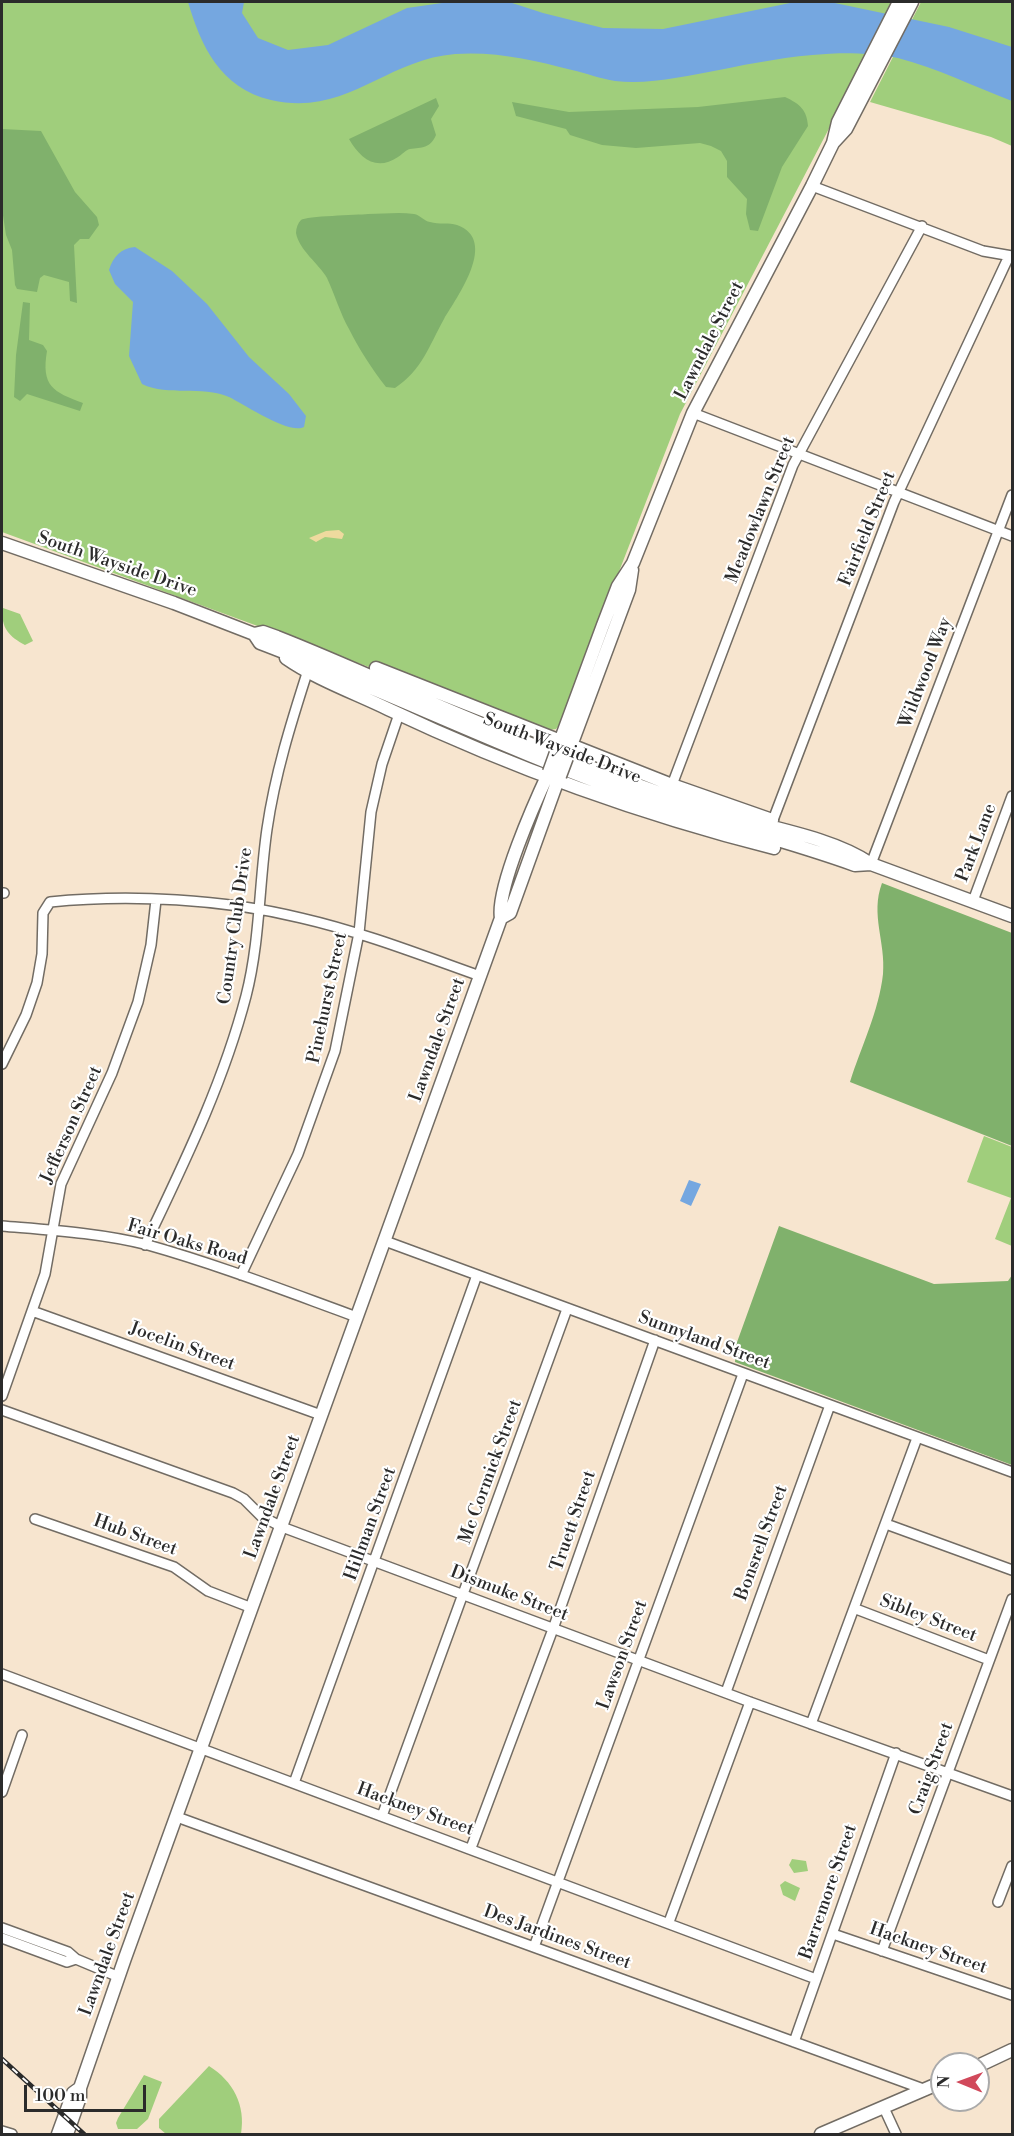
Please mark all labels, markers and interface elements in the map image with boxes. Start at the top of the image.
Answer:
street label: Lawndale Street [671,278,749,404]
street label: Meadowlawn Street [722,433,800,587]
street label: Fairfield Street [835,468,901,590]
street label: South Wayside Drive [34,528,200,602]
street label: Wildwood Way [895,615,957,731]
street label: South Wayside Drive [480,709,644,789]
street label: Park Lane [952,801,1002,885]
street label: Country Club Drive [214,846,258,1006]
street label: Pinehurst Street [304,930,352,1066]
street label: Lawndale Street [406,975,470,1105]
street label: Jefferson Street [36,1063,108,1187]
street label: Fair Oaks Road [124,1216,250,1270]
street label: Sunnyland Street [635,1307,773,1375]
street label: Jocelin Street [126,1318,238,1376]
street label: Mc Cormick Street [455,1397,527,1547]
street label: Lawndale Street [241,1432,305,1562]
street label: Hillman Street [340,1464,402,1584]
street label: Truett Street [547,1468,601,1574]
street label: Bonsrell Street [731,1482,793,1604]
street label: Hub Street [90,1511,180,1561]
street label: Dismuke Street [447,1562,571,1626]
street label: Sibley Street [876,1591,980,1647]
street label: Lawson Street [593,1597,653,1713]
street label: Craig Street [905,1720,959,1818]
street label: Hackney Street [353,1779,477,1841]
street label: Barremore Street [796,1821,862,1963]
street label: Lawndale Street [76,1889,140,2019]
street label: Des Jardines Street [480,1901,634,1975]
street label: Hackney Street [866,1919,990,1979]
north arrow [930,2052,990,2112]
scale bar [27,2073,148,2111]
text: N [934,2075,954,2088]
text: 100 m [35,2084,86,2107]

